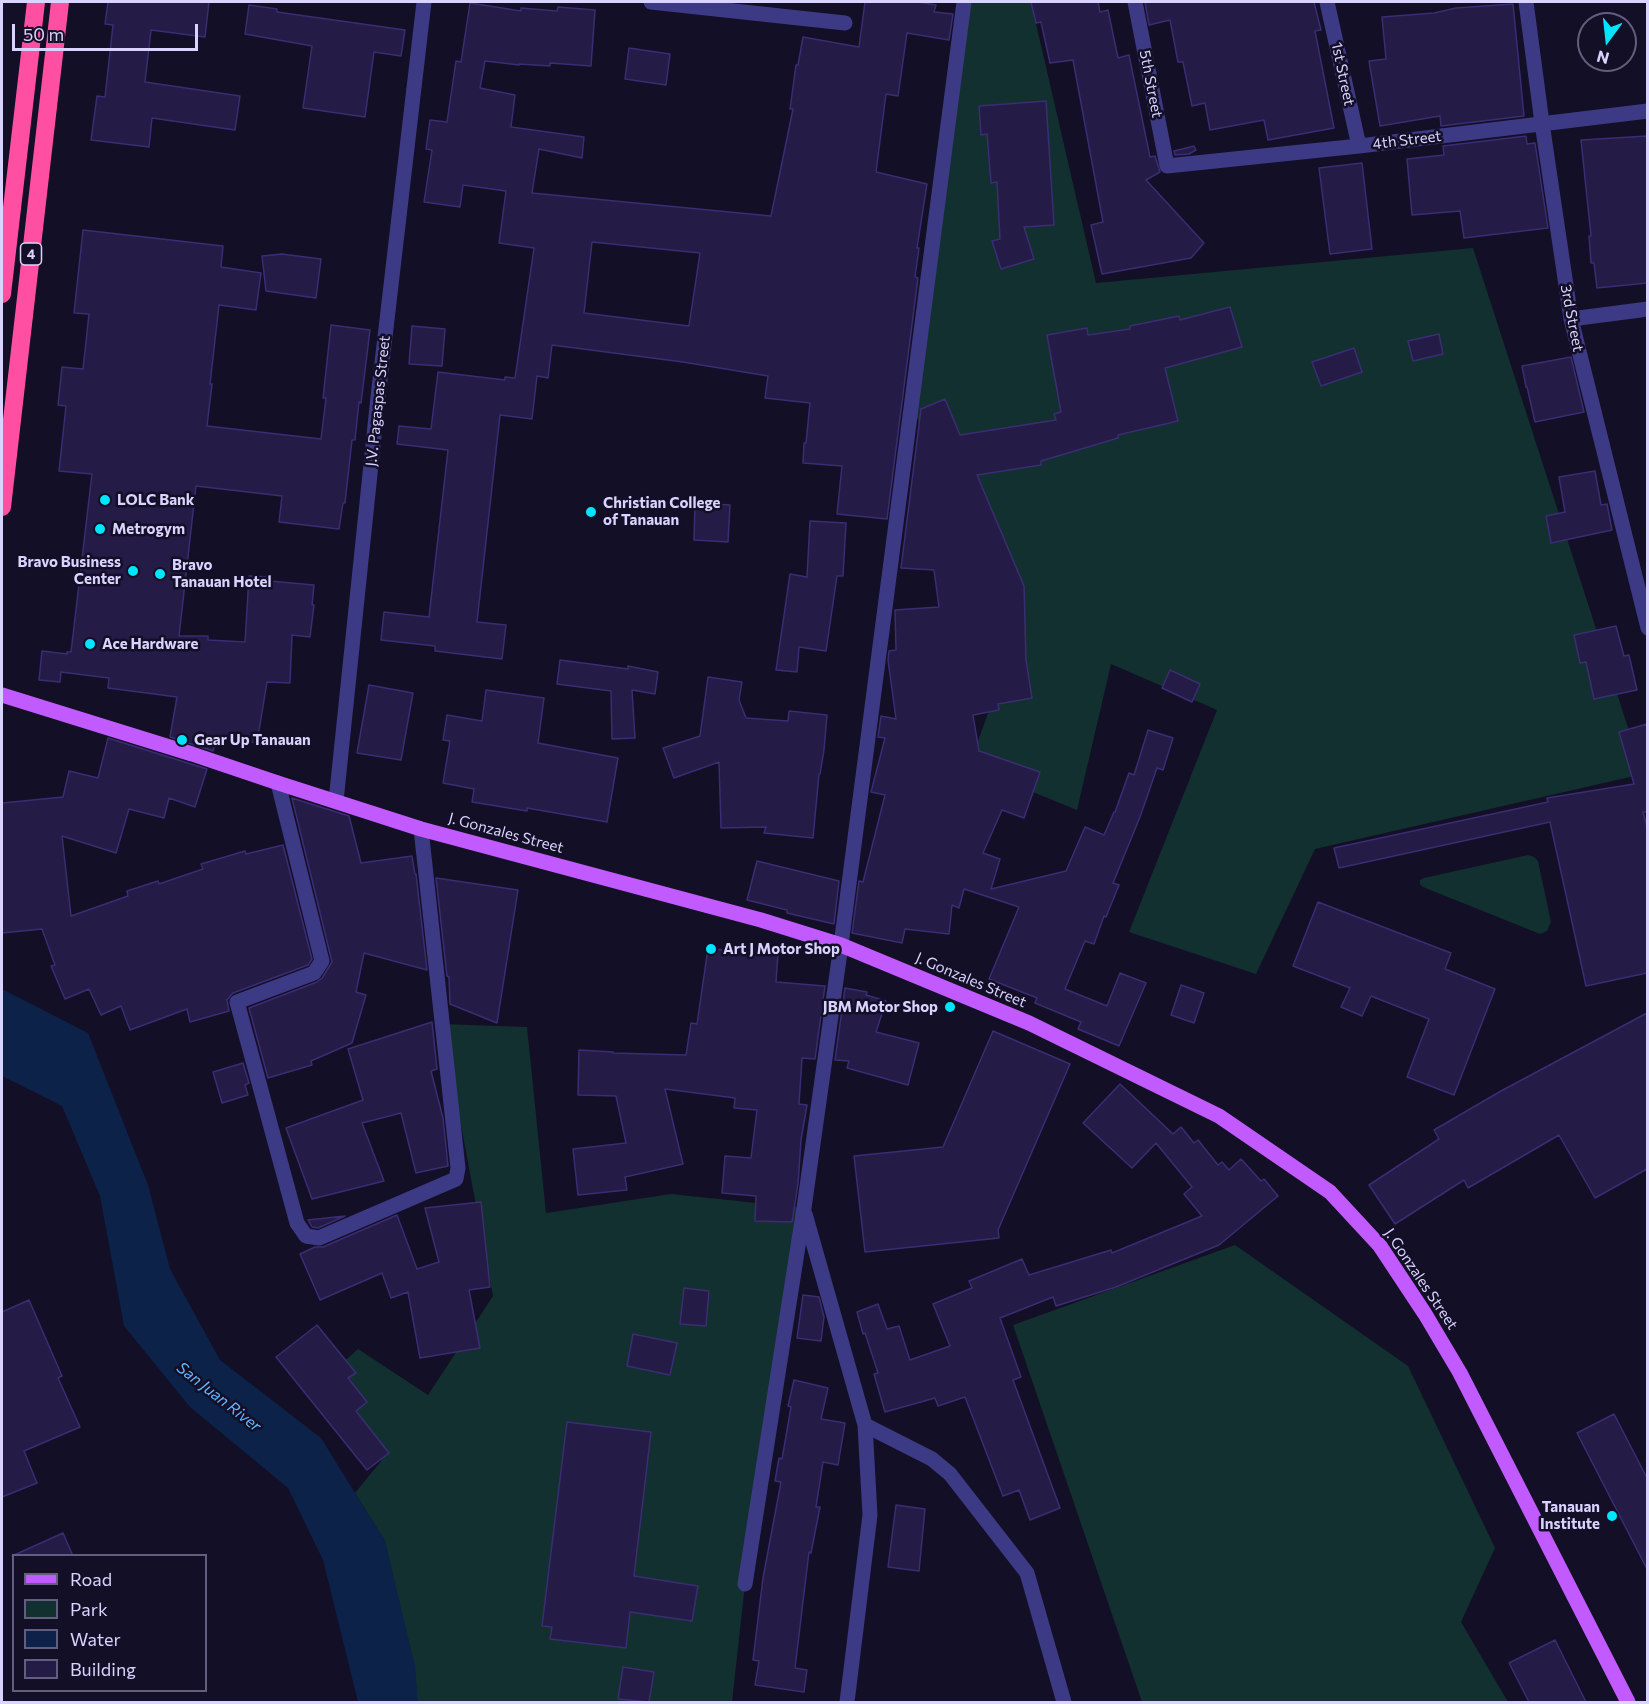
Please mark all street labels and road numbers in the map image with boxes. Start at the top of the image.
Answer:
street label: 1st Street [1327,41,1359,107]
street label: 5th Street [1136,49,1166,119]
street label: 4th Street [1372,127,1442,153]
road number: 4 [20,243,42,265]
street label: 3rd Street [1557,283,1587,353]
street label: J.V. Pagaspas Street [362,335,394,467]
street label: J. Gonzales Street [446,809,566,857]
street label: J. Gonzales Street [913,949,1029,1011]
street label: J. Gonzales Street [1380,1225,1462,1333]

